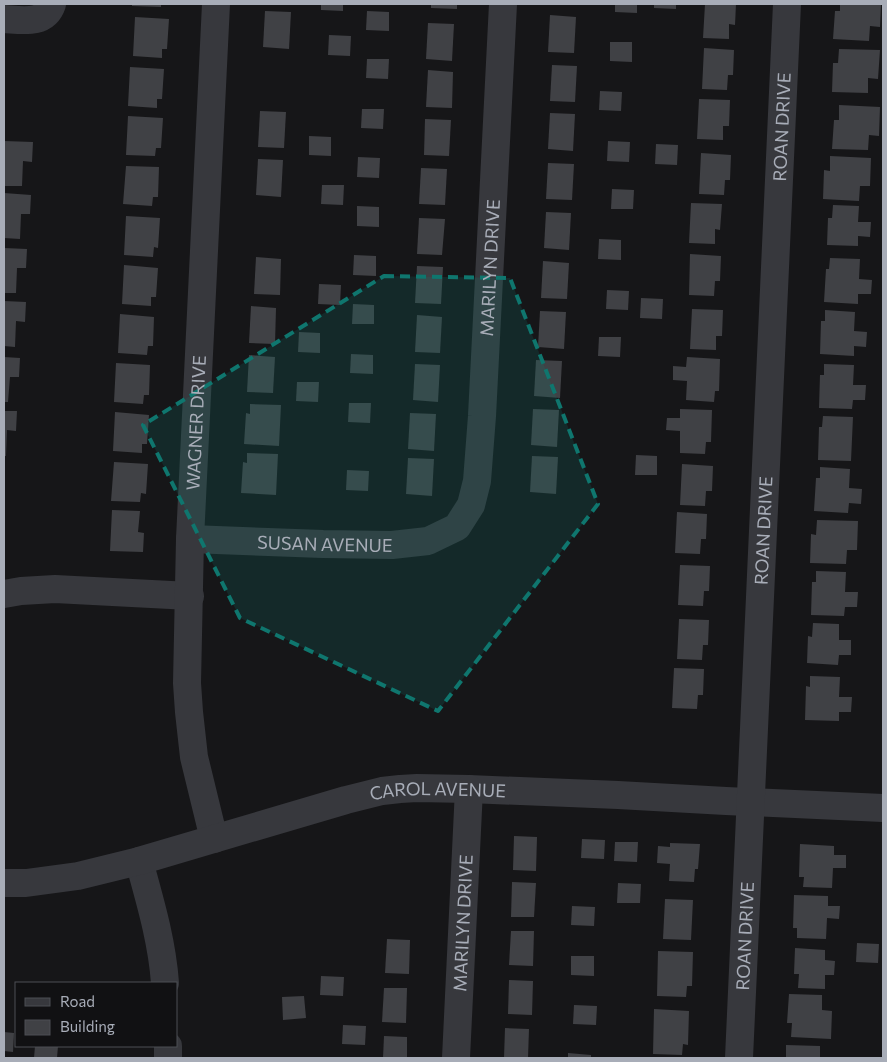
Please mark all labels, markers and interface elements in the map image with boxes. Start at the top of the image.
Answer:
street label: ROAN DRIVE [768,72,795,182]
street label: MARILYN DRIVE [475,199,504,337]
street label: WAGNER DRIVE [181,355,210,491]
street label: ROAN DRIVE [750,476,776,585]
street label: SUSAN AVENUE [257,531,393,556]
street label: CAROL AVENUE [367,777,506,805]
street label: MARILYN DRIVE [448,854,477,992]
street label: ROAN DRIVE [731,881,758,991]
legend [15,982,178,1047]
text: Road [60,992,95,1010]
text: Building [60,1017,115,1035]

